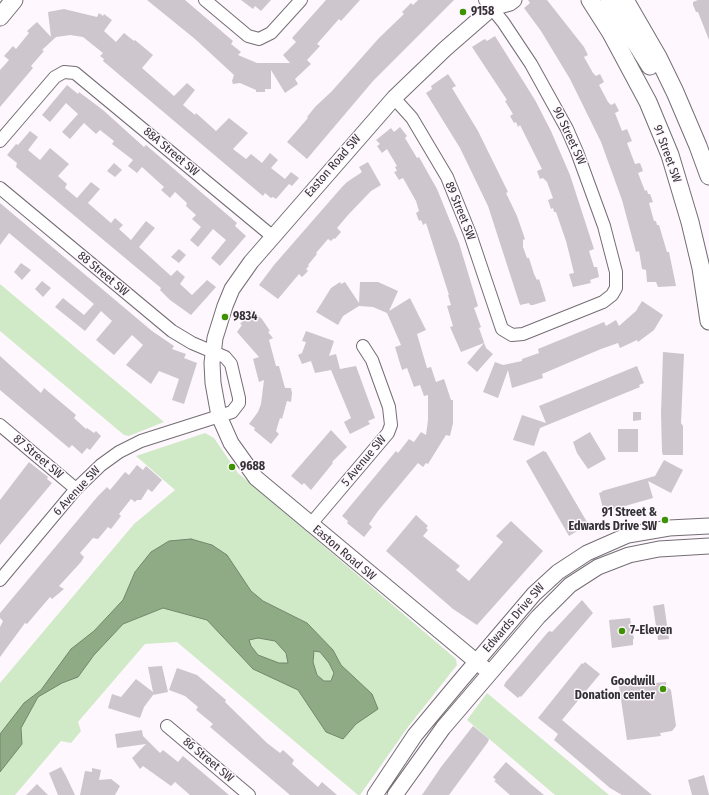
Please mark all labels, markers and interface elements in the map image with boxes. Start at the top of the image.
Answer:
place label: 9158 [471,5,494,19]
marker: 9158 [458,7,468,17]
street label: 90 Street SW [549,105,589,167]
street label: 91 Street SW [650,123,684,185]
street label: 88A Street SW [140,125,202,179]
street label: Easton Road SW [302,132,364,200]
street label: 89 Street SW [442,180,478,242]
street label: 88 Street SW [75,249,131,299]
place label: 9834 [233,310,257,324]
marker: 9834 [220,312,230,322]
street label: 87 Street SW [10,432,66,482]
street label: 5 Avenue SW [339,433,389,489]
place label: 9688 [240,460,265,474]
marker: 9688 [227,462,237,472]
street label: 6 Avenue SW [50,463,104,519]
place label: 91 Street & Edwards Drive SW [569,506,657,534]
marker: 91 Street & Edwards Drive SW [660,515,670,525]
street label: Easton Road SW [309,522,379,584]
street label: Edwards Drive SW [480,581,548,655]
place label: 7-Eleven [630,624,672,638]
marker: 7-Eleven [617,626,627,636]
place label: Goodwill Donation center [575,675,655,703]
marker: Goodwill Donation center [658,684,668,694]
street label: 86 Street SW [180,735,236,785]

